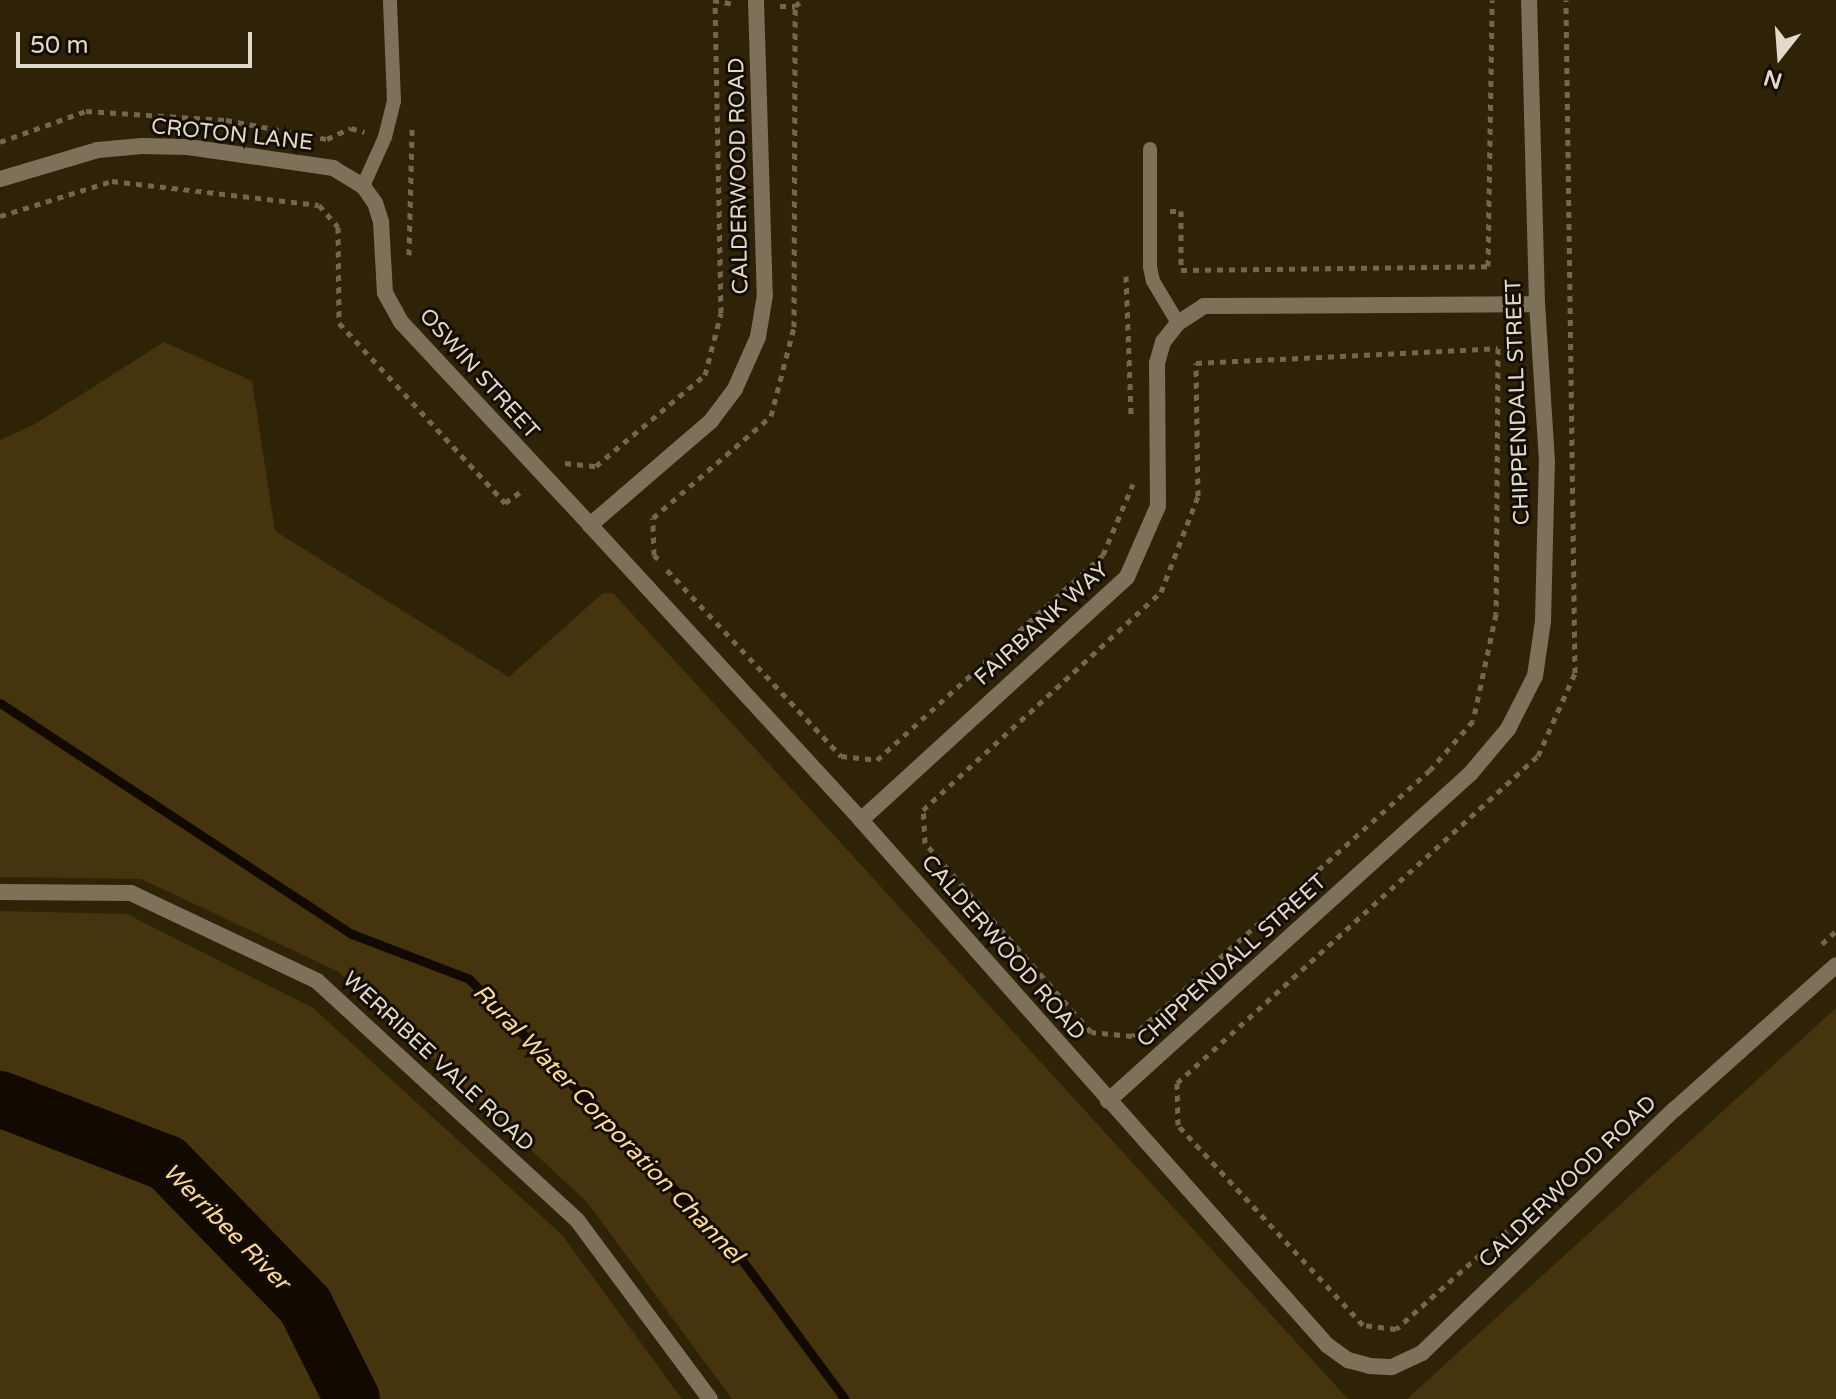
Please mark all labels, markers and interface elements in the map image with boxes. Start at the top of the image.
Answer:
scale bar [20,16,256,66]
north arrow [1740,16,1820,96]
text: 50 m [30,31,88,60]
street label: CALDERWOOD ROAD [724,57,754,295]
text: N [1761,64,1785,94]
street label: CROTON LANE [150,113,314,157]
street label: CHIPPENDALL STREET [1501,278,1535,526]
street label: OSWIN STREET [413,303,545,445]
street label: FAIRBANK WAY [969,557,1115,691]
street label: CALDERWOOD ROAD [915,850,1091,1046]
street label: CHIPPENDALL STREET [1132,869,1332,1053]
street label: WERRIBEE VALE ROAD [337,966,539,1158]
water label: Rural Water Corporation Channel [467,978,749,1270]
street label: CALDERWOOD ROAD [1474,1090,1662,1274]
water label: Werribee River [156,1157,296,1297]

